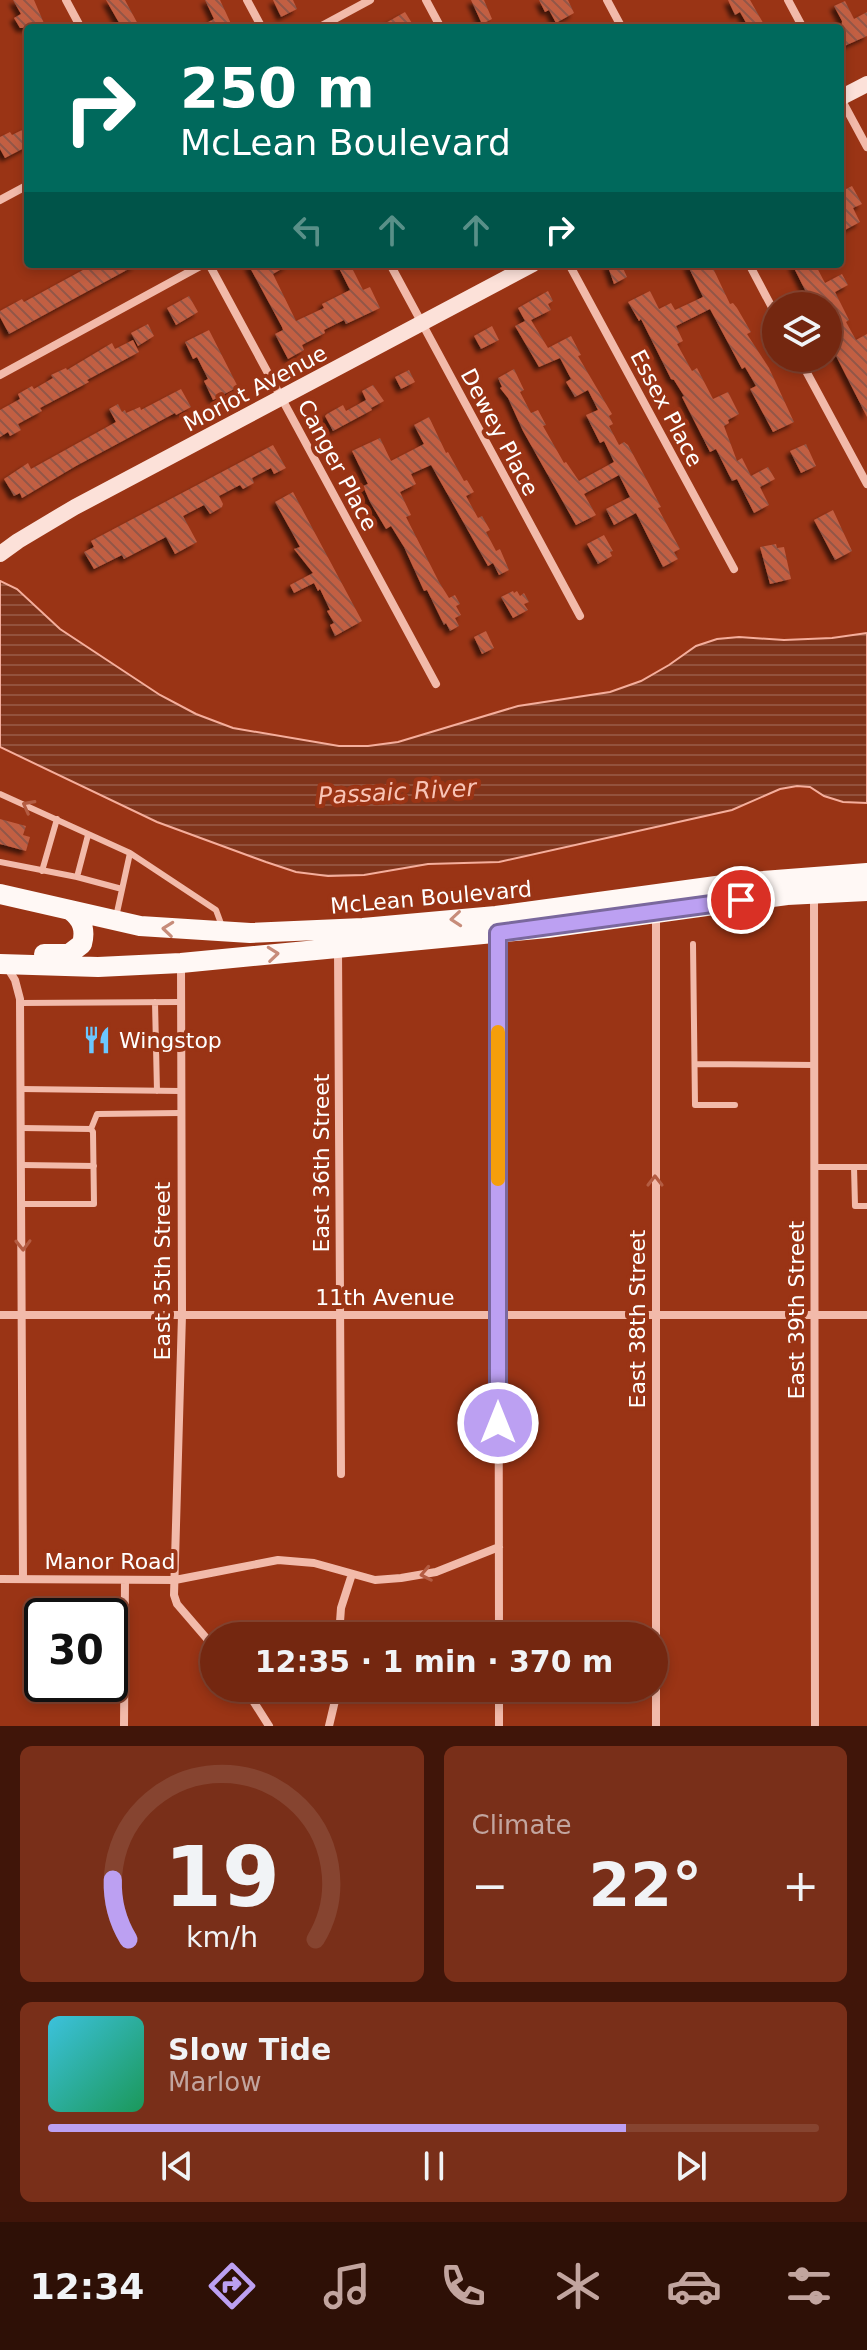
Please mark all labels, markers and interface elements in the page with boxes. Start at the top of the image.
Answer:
text: 250 m [180,55,375,120]
icon: right [48,56,152,160]
text: McLean Boulevard [180,122,511,163]
icon: left [286,208,330,252]
icon: ahead [370,208,414,252]
icon: ahead [454,208,498,252]
icon: right [538,208,582,252]
map controls [762,292,842,372]
button: layers [762,292,842,372]
street label: Morlot Avenue [179,340,331,437]
street label: Essex Place [625,346,708,471]
street label: Dewey Place [456,364,544,500]
street label: Canger Place [293,395,383,535]
water label: Passaic River [317,774,479,810]
one-way arrow [22,801,36,816]
pin [707,866,775,934]
street label: McLean Boulevard [329,876,533,919]
icon: arrive [719,878,763,922]
one-way arrow [449,911,462,928]
one-way arrow [162,920,175,937]
one-way arrow [267,946,280,963]
restaurant icon: Wingstop [82,1025,112,1055]
place label: Wingstop [119,1028,222,1053]
street label: East 36th Street [309,1073,334,1252]
one-way arrow [646,1174,664,1187]
street label: East 35th Street [150,1181,175,1360]
street label: East 39th Street [784,1220,809,1399]
street label: East 38th Street [625,1229,650,1408]
one-way arrow [14,1239,32,1252]
street label: 11th Avenue [315,1285,455,1310]
position arrow [456,1381,540,1465]
street label: Manor Road [44,1549,176,1574]
one-way arrow [419,1564,433,1581]
speed limit sign: 30 [24,1598,128,1702]
text: 12:35 · 1 min · 370 m [255,1644,613,1679]
text: Climate [472,1810,572,1840]
text: 19 [164,1829,280,1926]
text: 22° [589,1850,702,1920]
text: − [472,1860,508,1911]
text: + [782,1860,819,1911]
text: km/h [186,1920,258,1954]
text: Slow Tide [168,2032,331,2067]
text: Marlow [168,2067,261,2097]
icon: previous [155,2144,199,2188]
icon: pause [412,2144,456,2188]
icon: next [669,2144,713,2188]
icon: directions [204,2258,260,2314]
icon: music [319,2258,375,2314]
icon: phone [435,2258,491,2314]
icon: climate [550,2258,606,2314]
icon: car [666,2258,722,2314]
icon: filters [781,2258,837,2314]
text: 12:34 [30,2266,144,2307]

